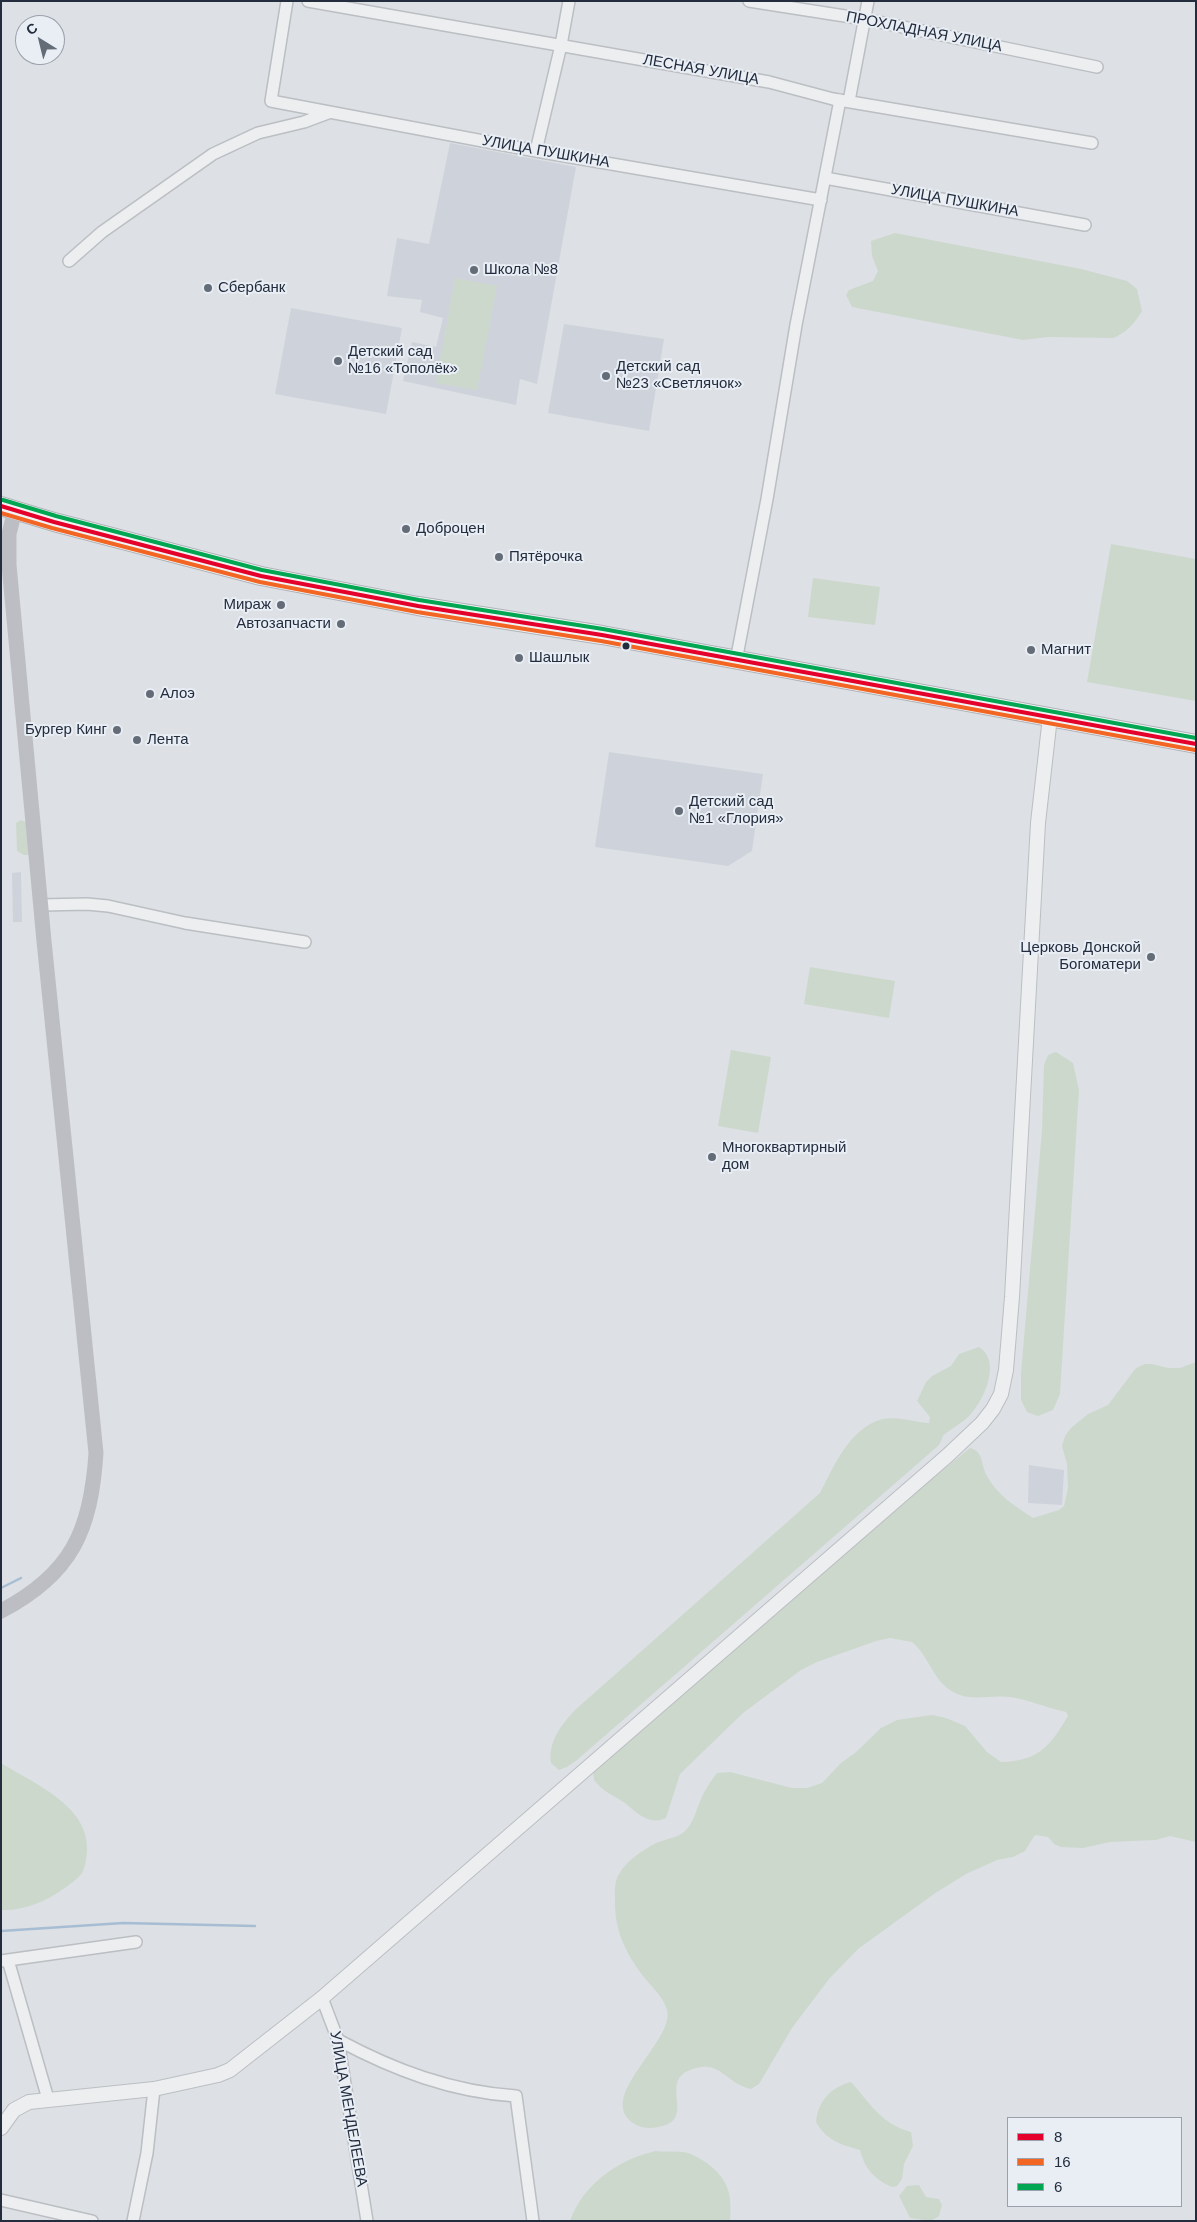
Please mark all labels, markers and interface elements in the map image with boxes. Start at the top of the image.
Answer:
street label: ПРОХЛАДНАЯ УЛИЦА [844,8,1004,56]
north arrow [15,15,65,65]
text: С [23,19,41,38]
street label: ЛЕСНАЯ УЛИЦА [642,51,760,89]
street label: УЛИЦА ПУШКИНА [481,132,611,172]
street label: УЛИЦА ПУШКИНА [890,181,1020,221]
place label: Школа №8 [484,261,558,279]
marker: Школа №8 [468,264,480,276]
place label: Сбербанк [218,279,285,297]
marker: Сбербанк [202,282,214,294]
place label: Детский сад №16 «Тополёк» [348,343,458,378]
marker: Детский сад №16 «Тополёк» [332,355,344,367]
place label: Детский сад №23 «Светлячок» [616,358,742,393]
marker: Детский сад №23 «Светлячок» [600,370,612,382]
place label: Доброцен [416,520,485,538]
marker: Доброцен [400,523,412,535]
place label: Пятёрочка [509,548,583,566]
marker: Пятёрочка [493,551,505,563]
place label: Мираж [223,596,271,614]
marker: Мираж [275,599,287,611]
place label: Автозапчасти [236,615,331,633]
marker: Автозапчасти [335,618,347,630]
unlabelled marker [621,641,631,651]
place label: Магнит [1041,641,1091,659]
marker: Магнит [1025,644,1037,656]
place label: Шашлык [529,649,589,667]
marker: Шашлык [513,652,525,664]
place label: Алоэ [160,685,195,703]
marker: Алоэ [144,688,156,700]
place label: Бургер Кинг [25,721,107,739]
marker: Бургер Кинг [111,724,123,736]
place label: Лента [147,731,189,749]
marker: Лента [131,734,143,746]
place label: Детский сад №1 «Глория» [689,793,784,828]
marker: Детский сад №1 «Глория» [673,805,685,817]
place label: Церковь Донской Богоматери [1020,939,1141,974]
marker: Церковь Донской Богоматери [1145,951,1157,963]
place label: Многоквартирный дом [722,1139,846,1174]
marker: Многоквартирный дом [706,1151,718,1163]
street label: УЛИЦА МЕНДЕЛЕЕВА [325,2030,371,2188]
legend [1007,2117,1182,2207]
text: 8 [1054,2128,1062,2145]
text: 16 [1054,2153,1071,2170]
text: 6 [1054,2178,1062,2195]

